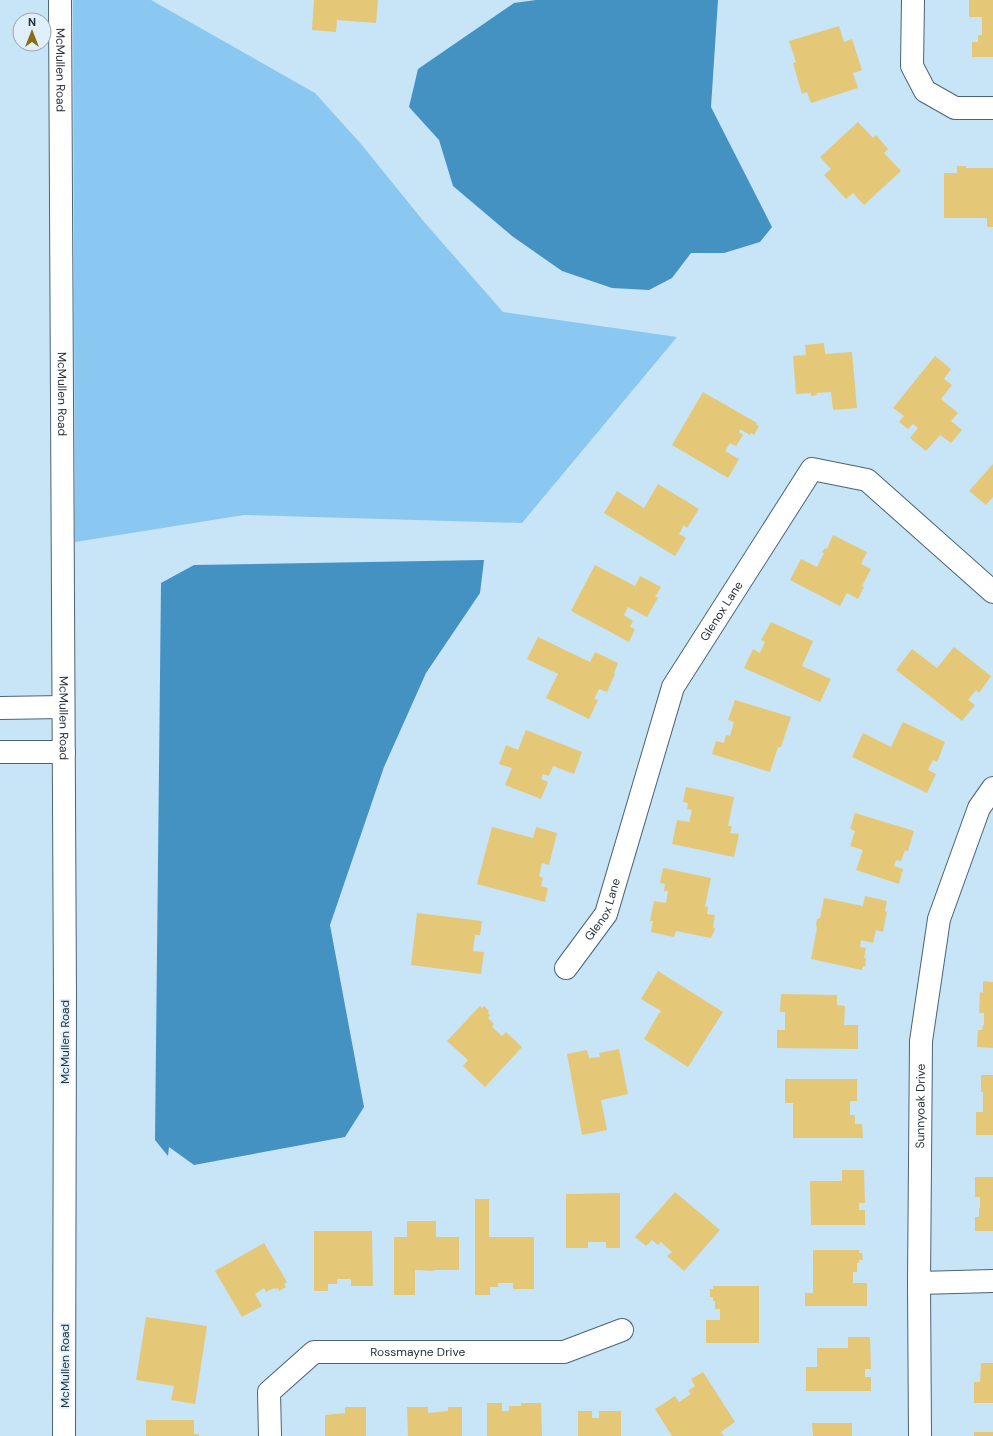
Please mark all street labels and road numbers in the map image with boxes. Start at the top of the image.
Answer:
street label: McMullen Road [52,28,69,112]
street label: McMullen Road [54,352,70,436]
street label: Glenox Lane [696,578,747,644]
street label: McMullen Road [55,676,72,760]
street label: Glenox Lane [581,876,624,944]
street label: McMullen Road [57,1000,73,1084]
street label: Sunnyoak Drive [912,1063,929,1149]
street label: McMullen Road [57,1324,73,1408]
street label: Rossmayne Drive [370,1344,466,1360]

